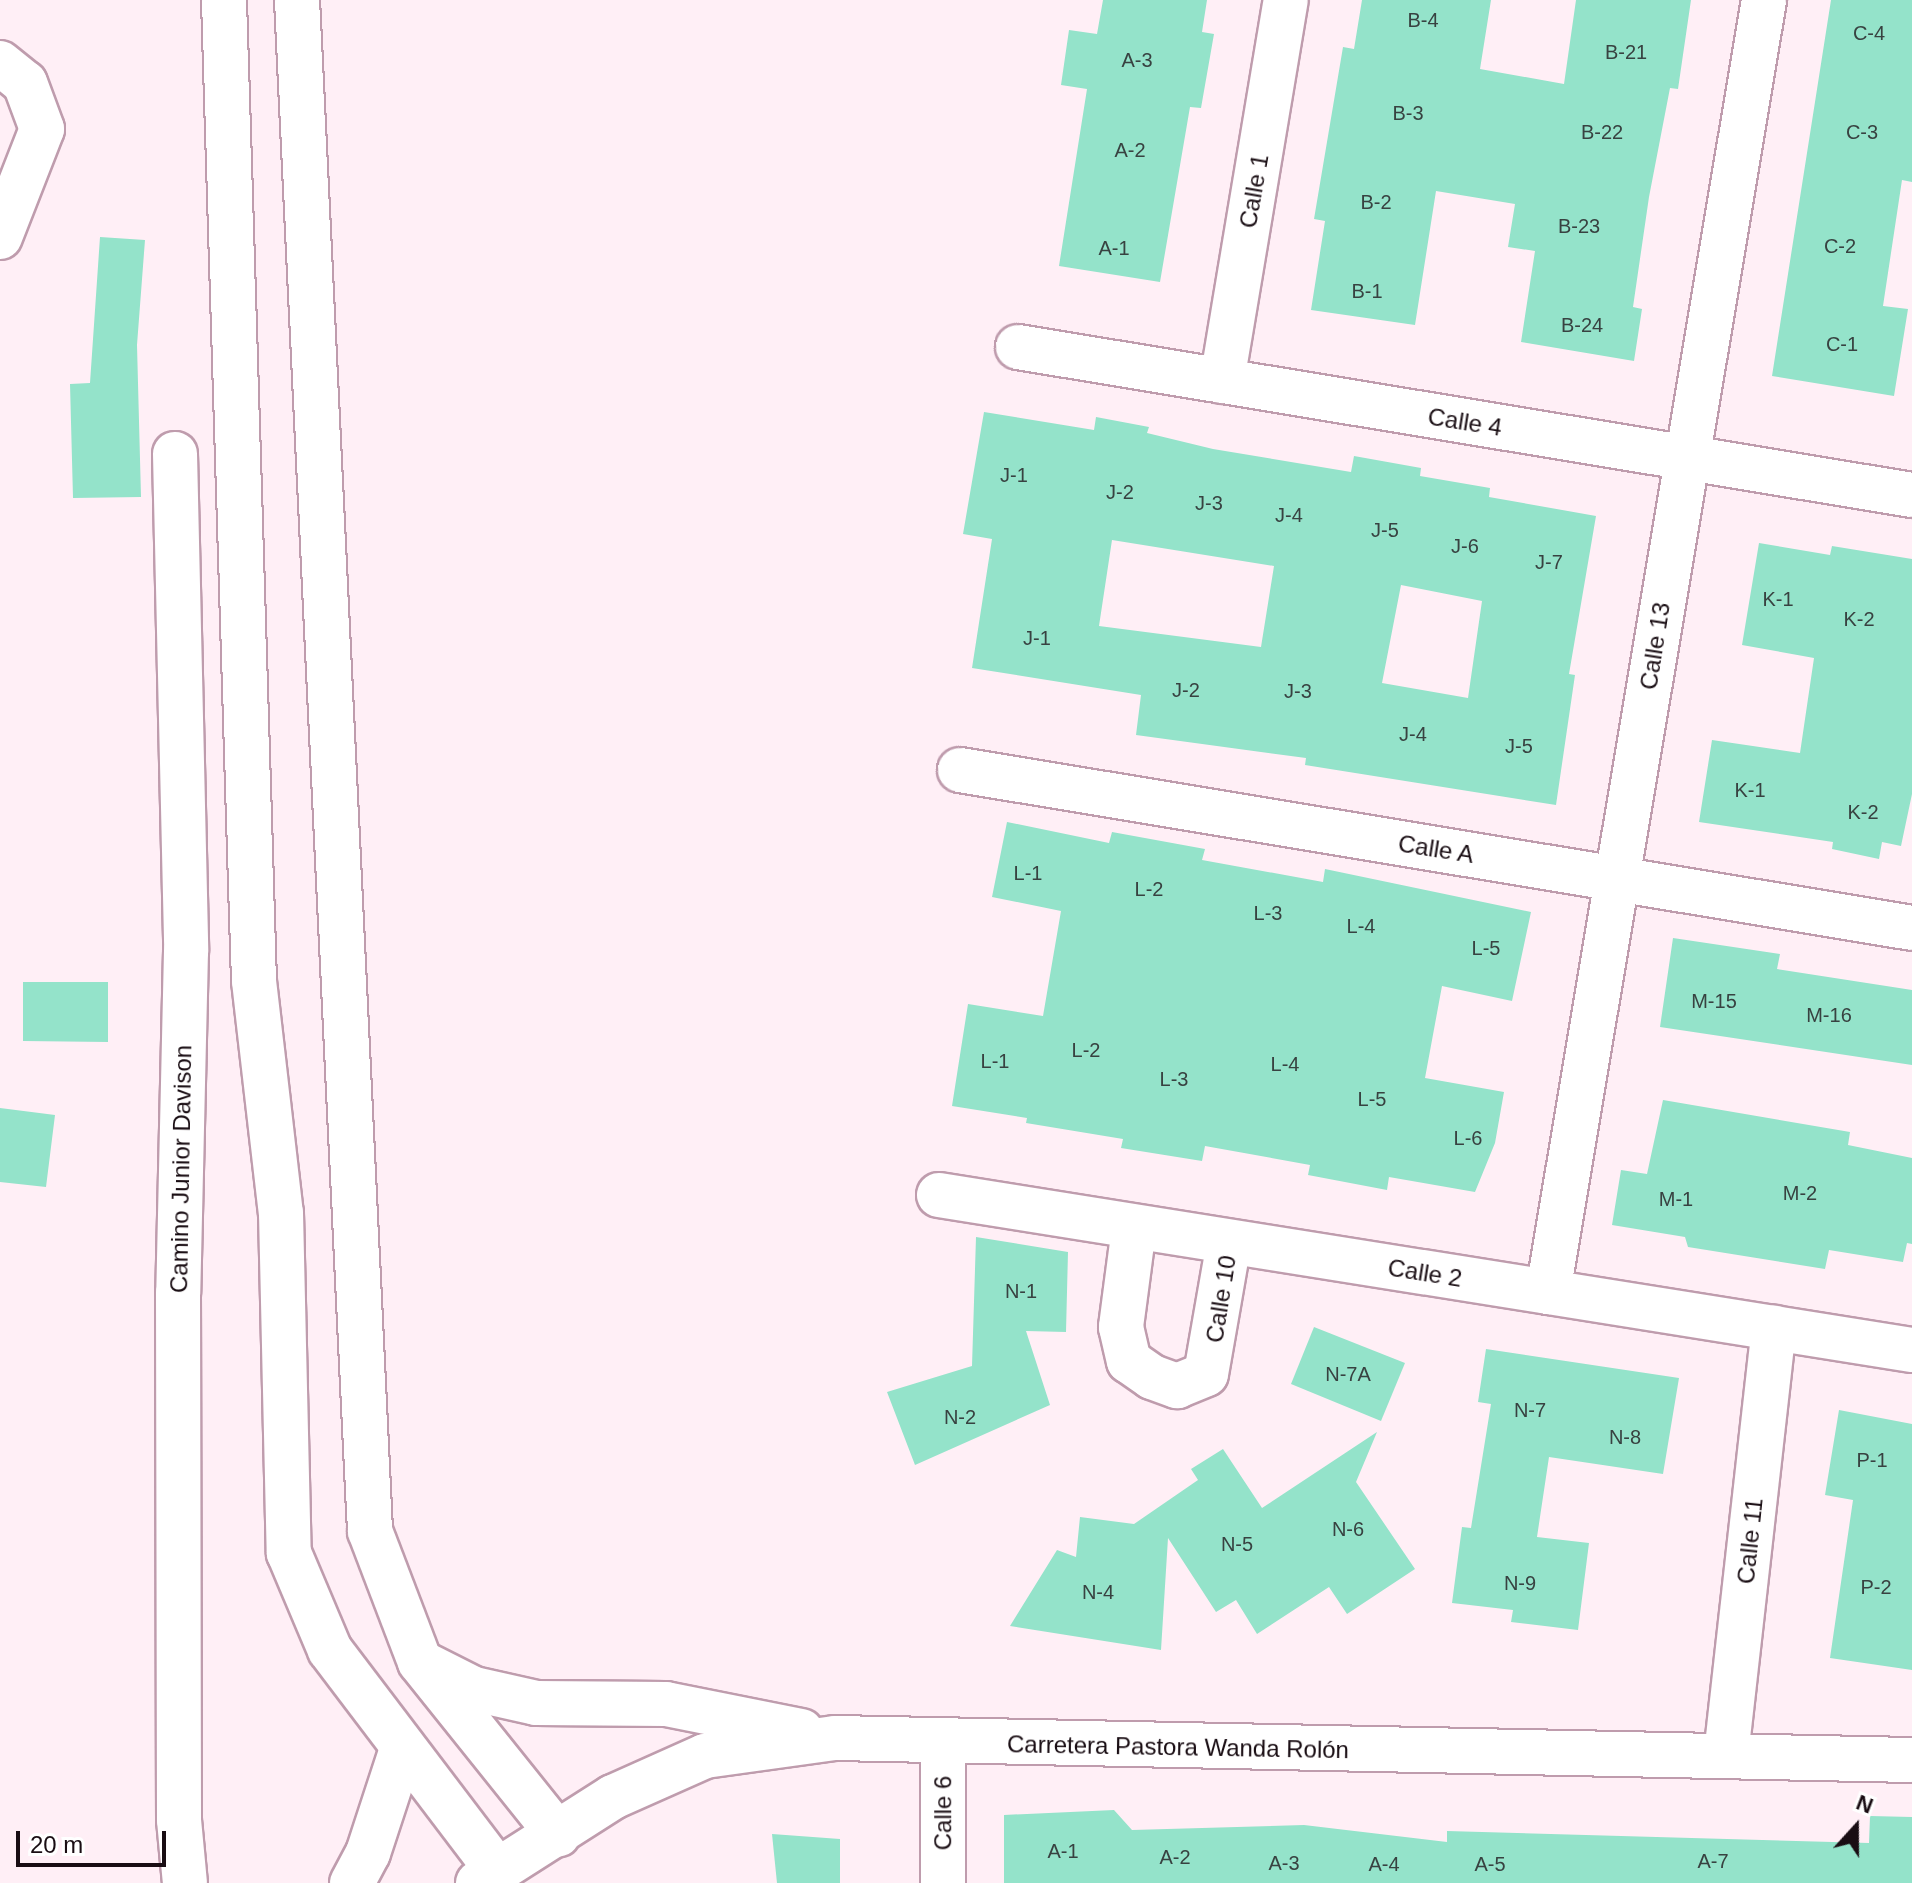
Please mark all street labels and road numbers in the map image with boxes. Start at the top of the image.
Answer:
street label: Calle 1 [1233,152,1275,230]
street label: Calle 4 [1426,402,1504,442]
street label: Calle 13 [1634,600,1676,692]
street label: Calle A [1396,829,1476,869]
street label: Camino Junior Davison [164,1045,198,1293]
street label: Calle 10 [1200,1253,1242,1345]
street label: Calle 2 [1386,1253,1464,1293]
street label: Calle 11 [1731,1497,1769,1585]
street label: Carretera Pastora Wanda Rolón [1007,1730,1349,1764]
street label: Calle 6 [929,1776,957,1850]

